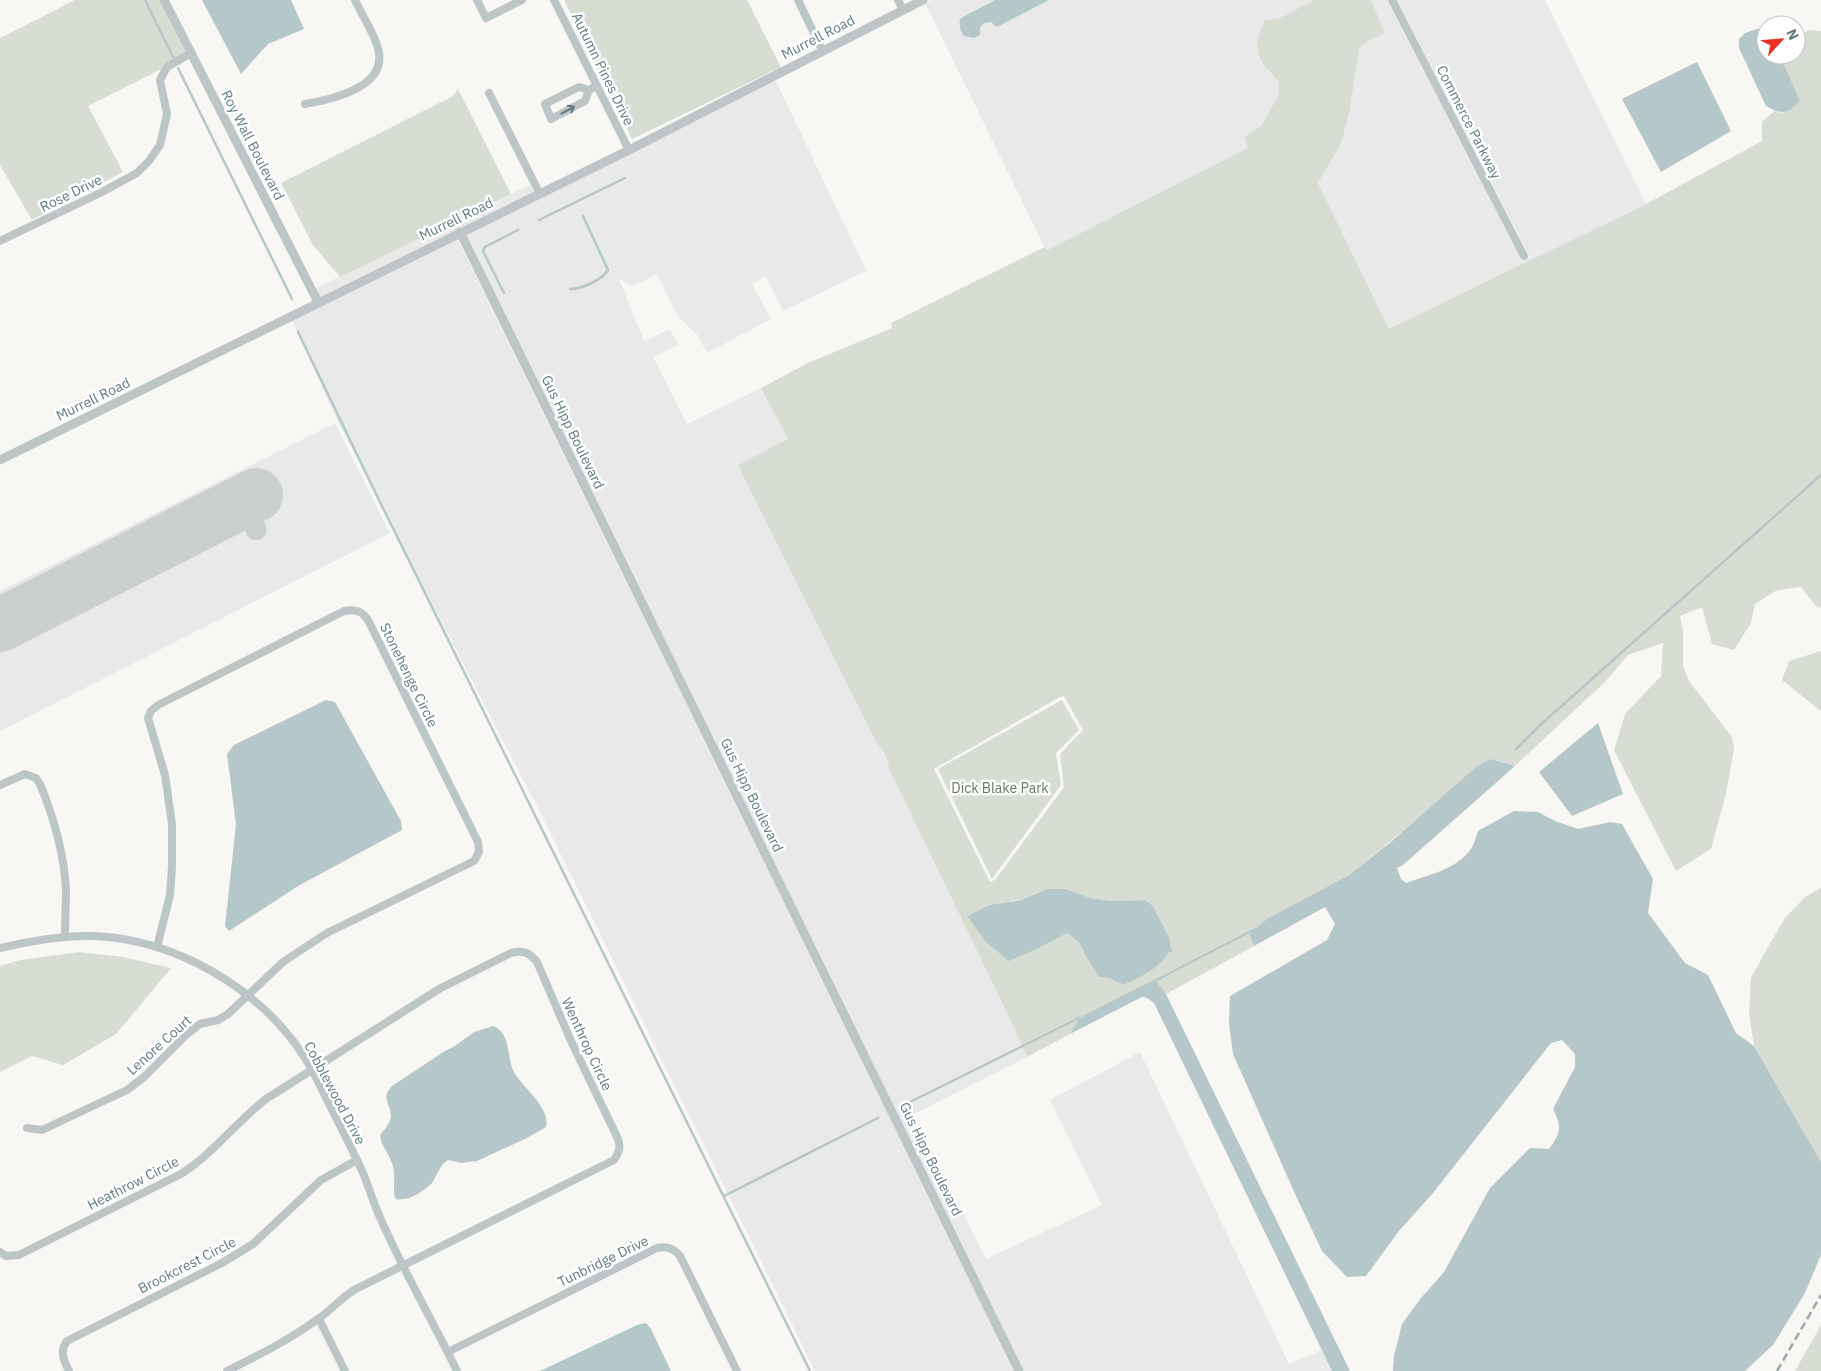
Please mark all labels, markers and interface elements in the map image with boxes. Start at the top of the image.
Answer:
street label: Autumn Pines Drive [568,10,638,129]
street label: Murrell Road [778,11,858,63]
north arrow [1756,15,1806,65]
text: N [1782,26,1803,43]
street label: Commerce Parkway [1433,62,1505,182]
street label: Roy Wall Boulevard [217,87,289,203]
one-way arrow [560,104,575,114]
street label: Rose Drive [37,170,105,216]
street label: Murrell Road [416,193,496,245]
street label: Gus Hipp Boulevard [538,372,608,492]
street label: Murrell Road [53,373,133,425]
street label: Stonehenge Circle [376,620,442,731]
street label: Gus Hipp Boulevard [717,735,787,855]
park label: Dick Blake Park [951,779,1049,797]
street label: Wenthrop Circle [558,994,617,1094]
street label: Lenore Court [123,1011,195,1079]
street label: Cobblewood Drive [300,1038,370,1148]
street label: Gus Hipp Boulevard [896,1099,966,1219]
street label: Heathrow Circle [84,1152,182,1214]
street label: Tunbridge Drive [555,1231,652,1291]
street label: Brookcrest Circle [135,1232,239,1297]

